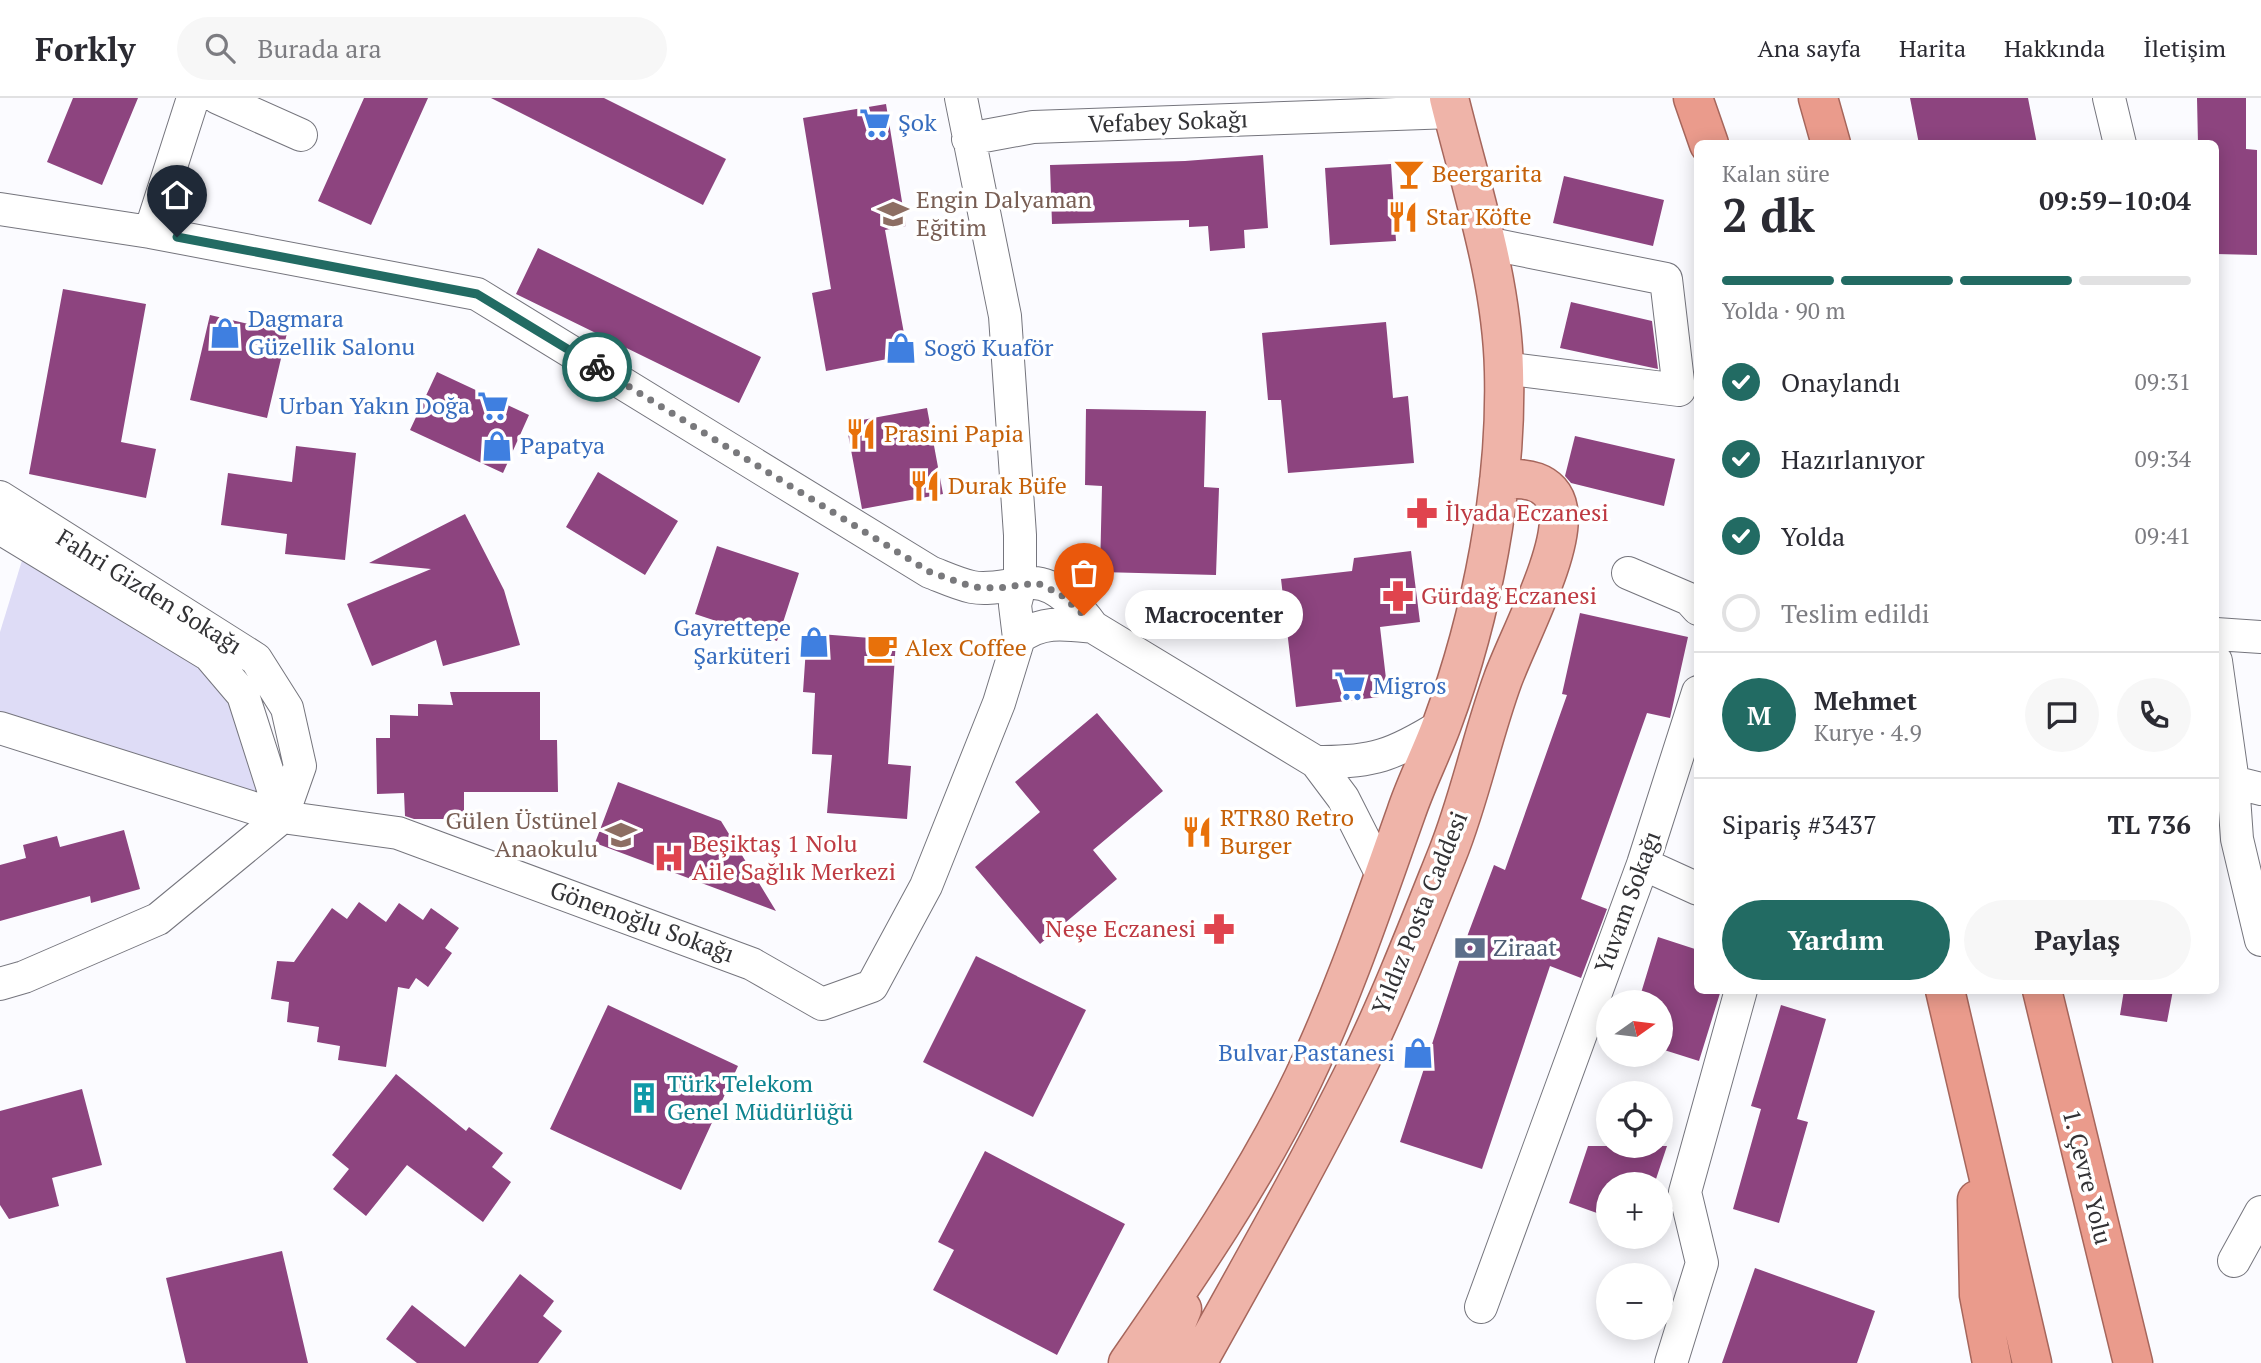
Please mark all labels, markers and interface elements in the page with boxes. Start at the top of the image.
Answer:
search box [177,17,667,80]
text: Forkly [35,27,135,70]
icon: search [201,29,239,67]
text: Burada ara [257,31,382,65]
text: Ana sayfa [1757,32,1861,64]
text: Harita [1899,32,1966,64]
text: Hakkında [2004,32,2105,64]
text: İletişim [2143,32,2226,64]
street label: Vefabey Sokağı [1088,102,1248,140]
supermarket icon: Şok [858,106,892,140]
place label: Şok [898,106,937,138]
bar icon: Beergarita [1392,157,1426,191]
place label: Beergarita [1432,157,1542,189]
text: Kalan süre [1722,158,1830,189]
pin [147,165,207,237]
icon: home [158,176,196,214]
place label: Engin Dalyaman Eğitim [916,183,1092,243]
text: 09:59–10:04 [2039,183,2191,217]
text: 2 dk [1722,184,1815,245]
school or university icon: Engin Dalyaman Eğitim [876,197,910,231]
restaurant icon: Star Köfte [1386,200,1420,234]
place label: Star Köfte [1426,200,1531,232]
text: Yolda · 90 m [1722,295,1845,326]
place label: Dagmara Güzellik Salonu [248,302,415,362]
shop icon: Dagmara Güzellik Salonu [208,316,242,350]
shop icon: Sogö Kuaför [884,331,918,365]
place label: Sogö Kuaför [924,331,1054,363]
courier [562,332,632,402]
icon: bike [578,348,616,386]
icon: check [1722,363,1760,401]
text: Onaylandı [1781,365,1901,399]
text: 09:31 [2134,366,2191,397]
place label: Urban Yakın Doğa [279,389,470,421]
supermarket icon: Urban Yakın Doğa [476,389,510,423]
restaurant icon: Prasini Papia [844,417,878,451]
place label: Prasini Papia [884,417,1024,449]
shop icon: Papatya [480,429,514,463]
place label: Papatya [520,429,605,461]
icon: check [1722,440,1760,478]
text: Hazırlanıyor [1781,442,1925,476]
text: 09:34 [2134,443,2191,474]
restaurant icon: Durak Büfe [908,469,942,503]
place label: Durak Büfe [948,469,1067,501]
pharmacy icon: İlyada Eczanesi [1405,496,1439,530]
place label: İlyada Eczanesi [1445,496,1609,528]
icon: check [1722,517,1760,555]
text: Yolda [1781,519,1845,553]
text: 09:41 [2134,520,2191,551]
street label: Fahri Gizden Sokağı [51,521,248,661]
pin [1054,543,1114,615]
icon: bag [1065,554,1103,592]
pharmacy icon: Gürdağ Eczanesi [1381,579,1415,613]
place label: Gürdağ Eczanesi [1421,579,1597,611]
callout: Macrocenter [1126,590,1304,640]
text: Teslim edildi [1781,596,1930,630]
text: Macrocenter [1145,599,1283,630]
place label: Gayrettepe Şarküteri [673,611,791,671]
shop icon: Gayrettepe Şarküteri [797,625,831,659]
cafe icon: Alex Coffee [865,631,899,665]
place label: Alex Coffee [905,631,1027,663]
supermarket icon: Migros [1333,669,1367,703]
place label: Migros [1373,669,1447,701]
button: chat [2025,678,2099,752]
button: phone [2117,678,2191,752]
text: Mehmet [1814,683,1917,717]
text: M [1747,698,1771,732]
text: Kurye · 4.9 [1814,717,1922,748]
place label: RTR80 Retro Burger [1220,801,1354,861]
place label: Gülen Üstünel Anaokulu [446,804,598,864]
street label: Yıldız Posta Caddesi [1364,806,1474,1019]
text: Sipariş #3437 [1722,807,1877,841]
text: TL 736 [2107,807,2191,841]
restaurant icon: RTR80 Retro Burger [1180,815,1214,849]
school or university icon: Gülen Üstünel Anaokulu [604,818,638,852]
street label: Yuvam Sokağı [1587,826,1668,977]
place label: Beşiktaş 1 Nolu Aile Sağlık Merkezi [692,827,896,887]
hospital icon: Beşiktaş 1 Nolu Aile Sağlık Merkezi [652,841,686,875]
street label: Gönenoğlu Sokağı [546,873,739,969]
button: Yardım [1722,900,1950,980]
button: Paylaş [1964,900,2191,980]
place label: Neşe Eczanesi [1045,912,1196,944]
pharmacy icon: Neşe Eczanesi [1202,912,1236,946]
bank icon: Ziraat [1453,931,1487,965]
place label: Ziraat [1493,931,1557,963]
north arrow [1596,990,1673,1068]
map controls [1596,990,1673,1340]
place label: Bulvar Pastanesi [1218,1036,1395,1068]
shop icon: Bulvar Pastanesi [1401,1036,1435,1070]
place label: Türk Telekom Genel Müdürlüğü [667,1067,853,1127]
building icon: Türk Telekom Genel Müdürlüğü [627,1081,661,1115]
button: locate [1596,1081,1673,1158]
street label: 1. Çevre Yolu [2056,1106,2120,1248]
button: + [1596,1172,1673,1249]
button: − [1596,1263,1673,1340]

